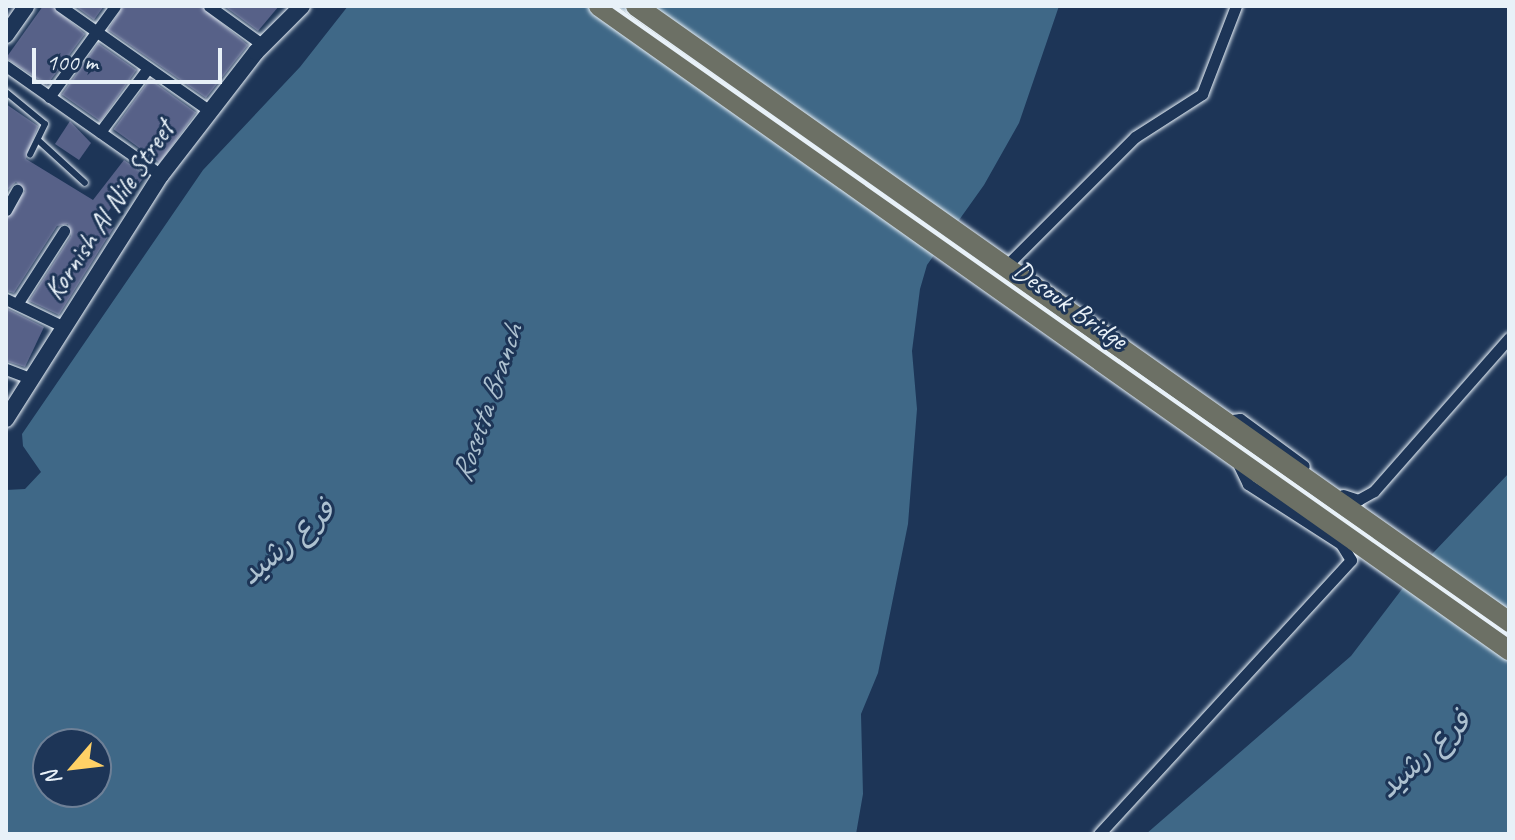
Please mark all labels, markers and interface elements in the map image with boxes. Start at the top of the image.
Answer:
scale bar [36,32,226,82]
text: 100 m [46,47,98,77]
street label: Kornish Al Nile Street [37,114,181,306]
street label: Desouk Bridge [1006,253,1134,357]
water label: Rosetta Branch [443,320,531,486]
water label: فرع رشيد [232,492,342,592]
water label: فرع رشيد [1370,703,1478,805]
north arrow [32,728,112,808]
text: N [37,766,68,791]

